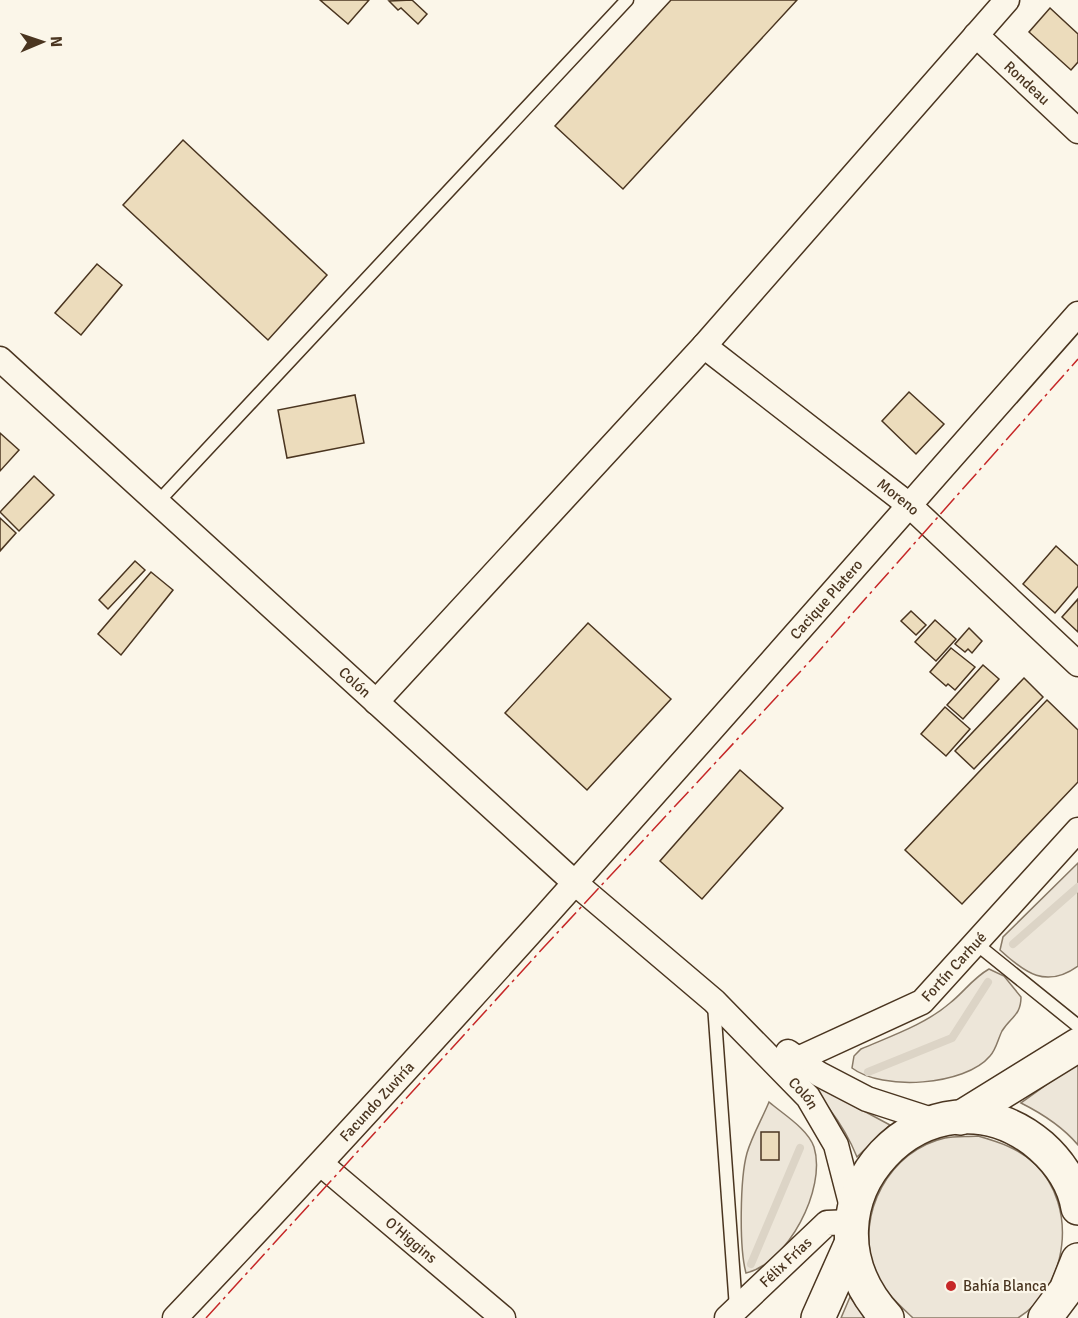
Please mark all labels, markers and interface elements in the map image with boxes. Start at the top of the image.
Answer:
north arrow [12,12,72,72]
text: N [46,36,66,47]
street label: Rondeau [1000,57,1054,109]
street label: Moreno [874,475,923,519]
street label: Cacique Platero [786,555,867,643]
street label: Colón [335,663,375,701]
street label: Fortín Carhué [918,928,990,1005]
street label: Facundo Zuviría [336,1058,418,1145]
street label: Colón [785,1073,822,1113]
street label: O'Higgins [382,1213,441,1267]
street label: Félix Frías [756,1233,816,1291]
place label: Bahía Blanca [963,1277,1047,1295]
marker: Bahía Blanca [944,1279,958,1293]

